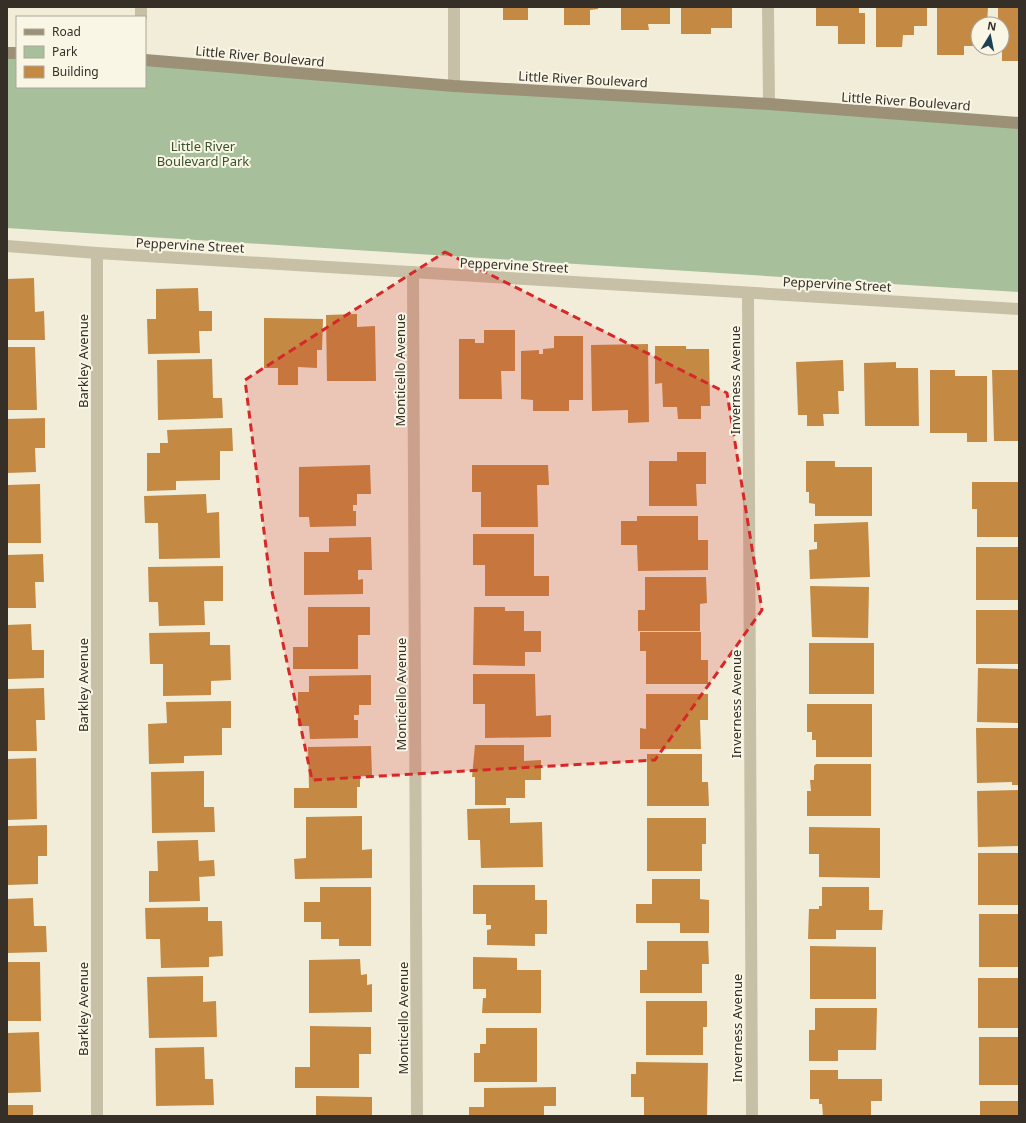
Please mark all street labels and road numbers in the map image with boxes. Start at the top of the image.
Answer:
street label: Little River Boulevard [195,41,325,71]
street label: Little River Boulevard [518,67,648,91]
street label: Little River Boulevard [841,88,971,114]
street label: Peppervine Street [135,233,245,257]
street label: Peppervine Street [459,253,569,277]
street label: Peppervine Street [782,272,892,296]
street label: Barkley Avenue [74,314,92,408]
street label: Monticello Avenue [391,314,409,426]
street label: Inverness Avenue [726,326,744,434]
street label: Barkley Avenue [74,638,92,732]
street label: Monticello Avenue [392,638,410,750]
street label: Inverness Avenue [727,650,745,758]
street label: Barkley Avenue [74,962,92,1056]
street label: Monticello Avenue [394,962,412,1074]
street label: Inverness Avenue [728,974,746,1082]

